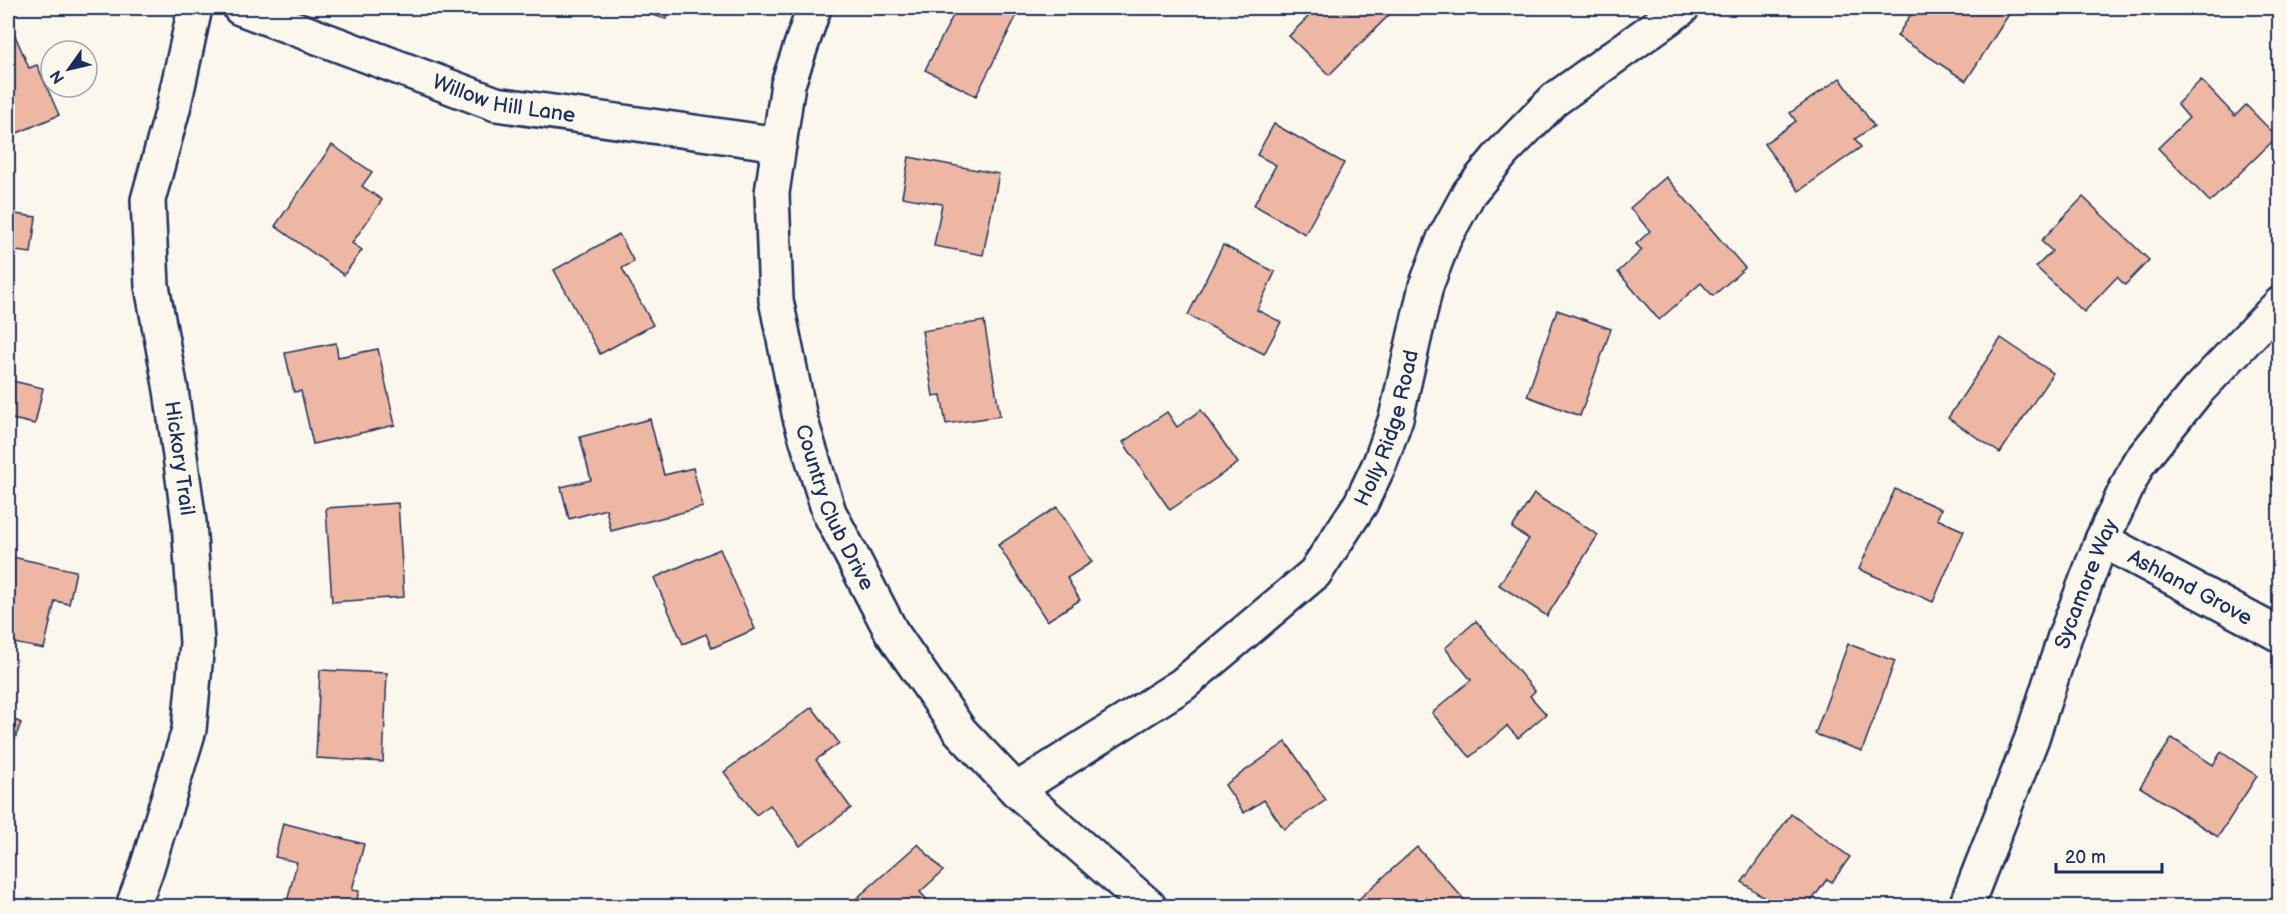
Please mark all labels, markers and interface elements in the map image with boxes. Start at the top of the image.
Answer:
north arrow [39,39,99,99]
text: N [47,66,69,87]
street label: Willow Hill Lane [429,69,577,128]
street label: Holly Ridge Road [1349,347,1424,510]
street label: Hickory Trail [159,399,200,517]
street label: Country Club Drive [790,421,880,595]
street label: Sycamore Way [2050,514,2124,652]
street label: Ashland Grove [2124,544,2256,631]
scale bar [2056,836,2162,874]
text: 20 m [2065,847,2106,868]

